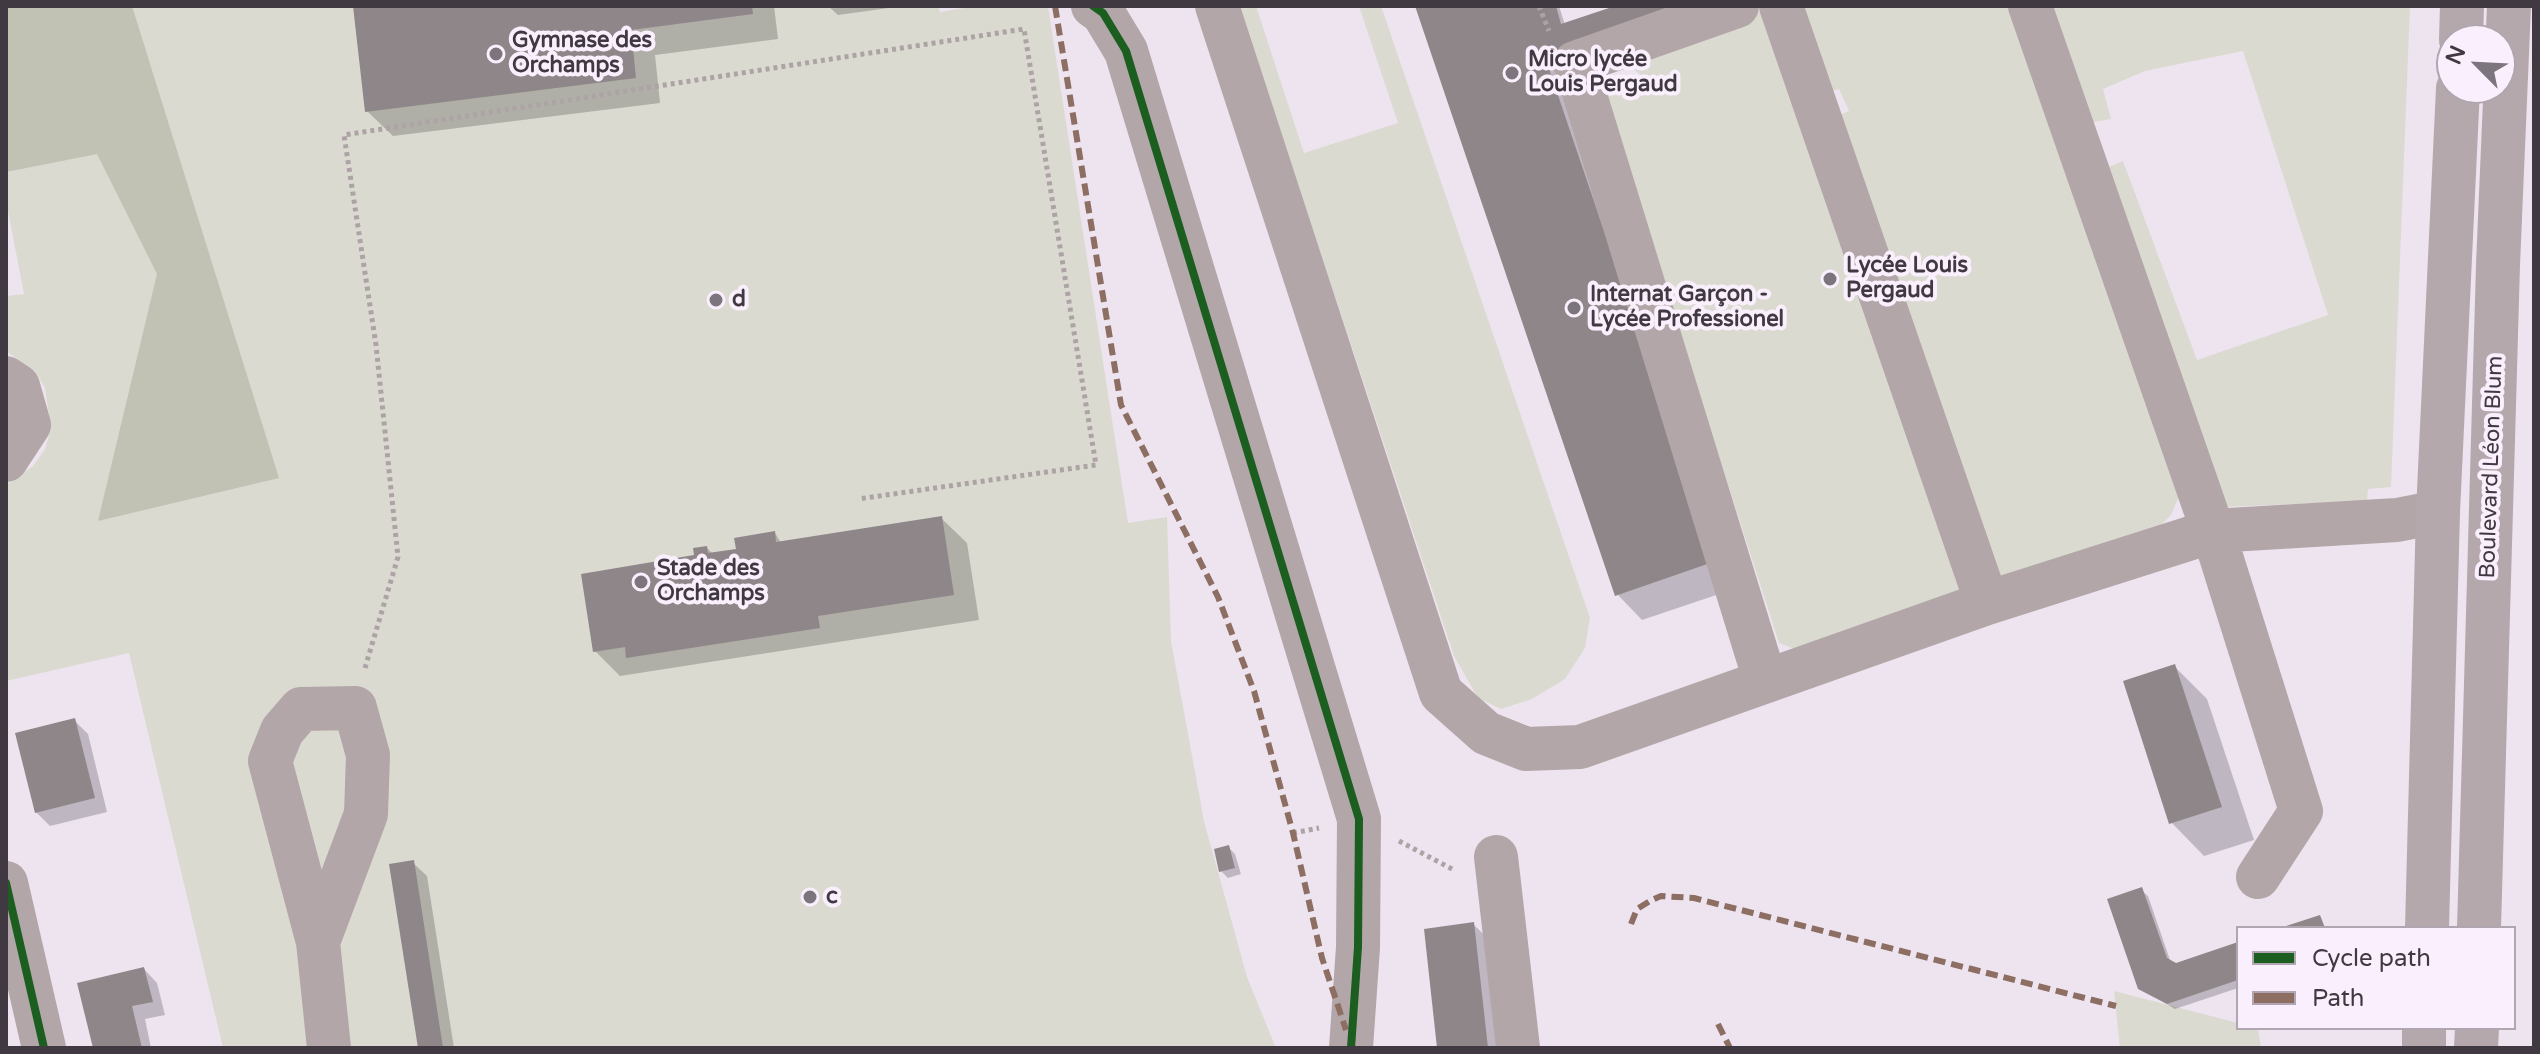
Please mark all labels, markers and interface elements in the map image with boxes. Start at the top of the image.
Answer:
north arrow [2436,24,2516,104]
place label: Gymnase des Orchamps [512,28,652,80]
text: N [2440,42,2471,68]
marker: Gymnase des Orchamps [487,45,505,63]
place label: Micro lycée Louis Pergaud [1528,47,1678,98]
marker: Micro lycée Louis Pergaud [1503,64,1521,82]
place label: Lycée Louis Pergaud [1846,253,1968,304]
marker: Lycée Louis Pergaud [1821,270,1839,288]
place label: Internat Garçon - Lycée Professionel [1590,282,1784,334]
place label: d [732,287,746,313]
marker: d [707,291,725,309]
marker: Internat Garçon - Lycée Professionel [1565,299,1583,317]
street label: Boulevard Léon Blum [2475,355,2509,579]
place label: Stade des Orchamps [657,556,765,608]
marker: Stade des Orchamps [632,573,650,591]
place label: c [826,884,838,910]
marker: c [801,888,819,906]
legend [2236,926,2516,1030]
text: Cycle path [2312,944,2431,973]
text: Path [2312,984,2365,1013]

